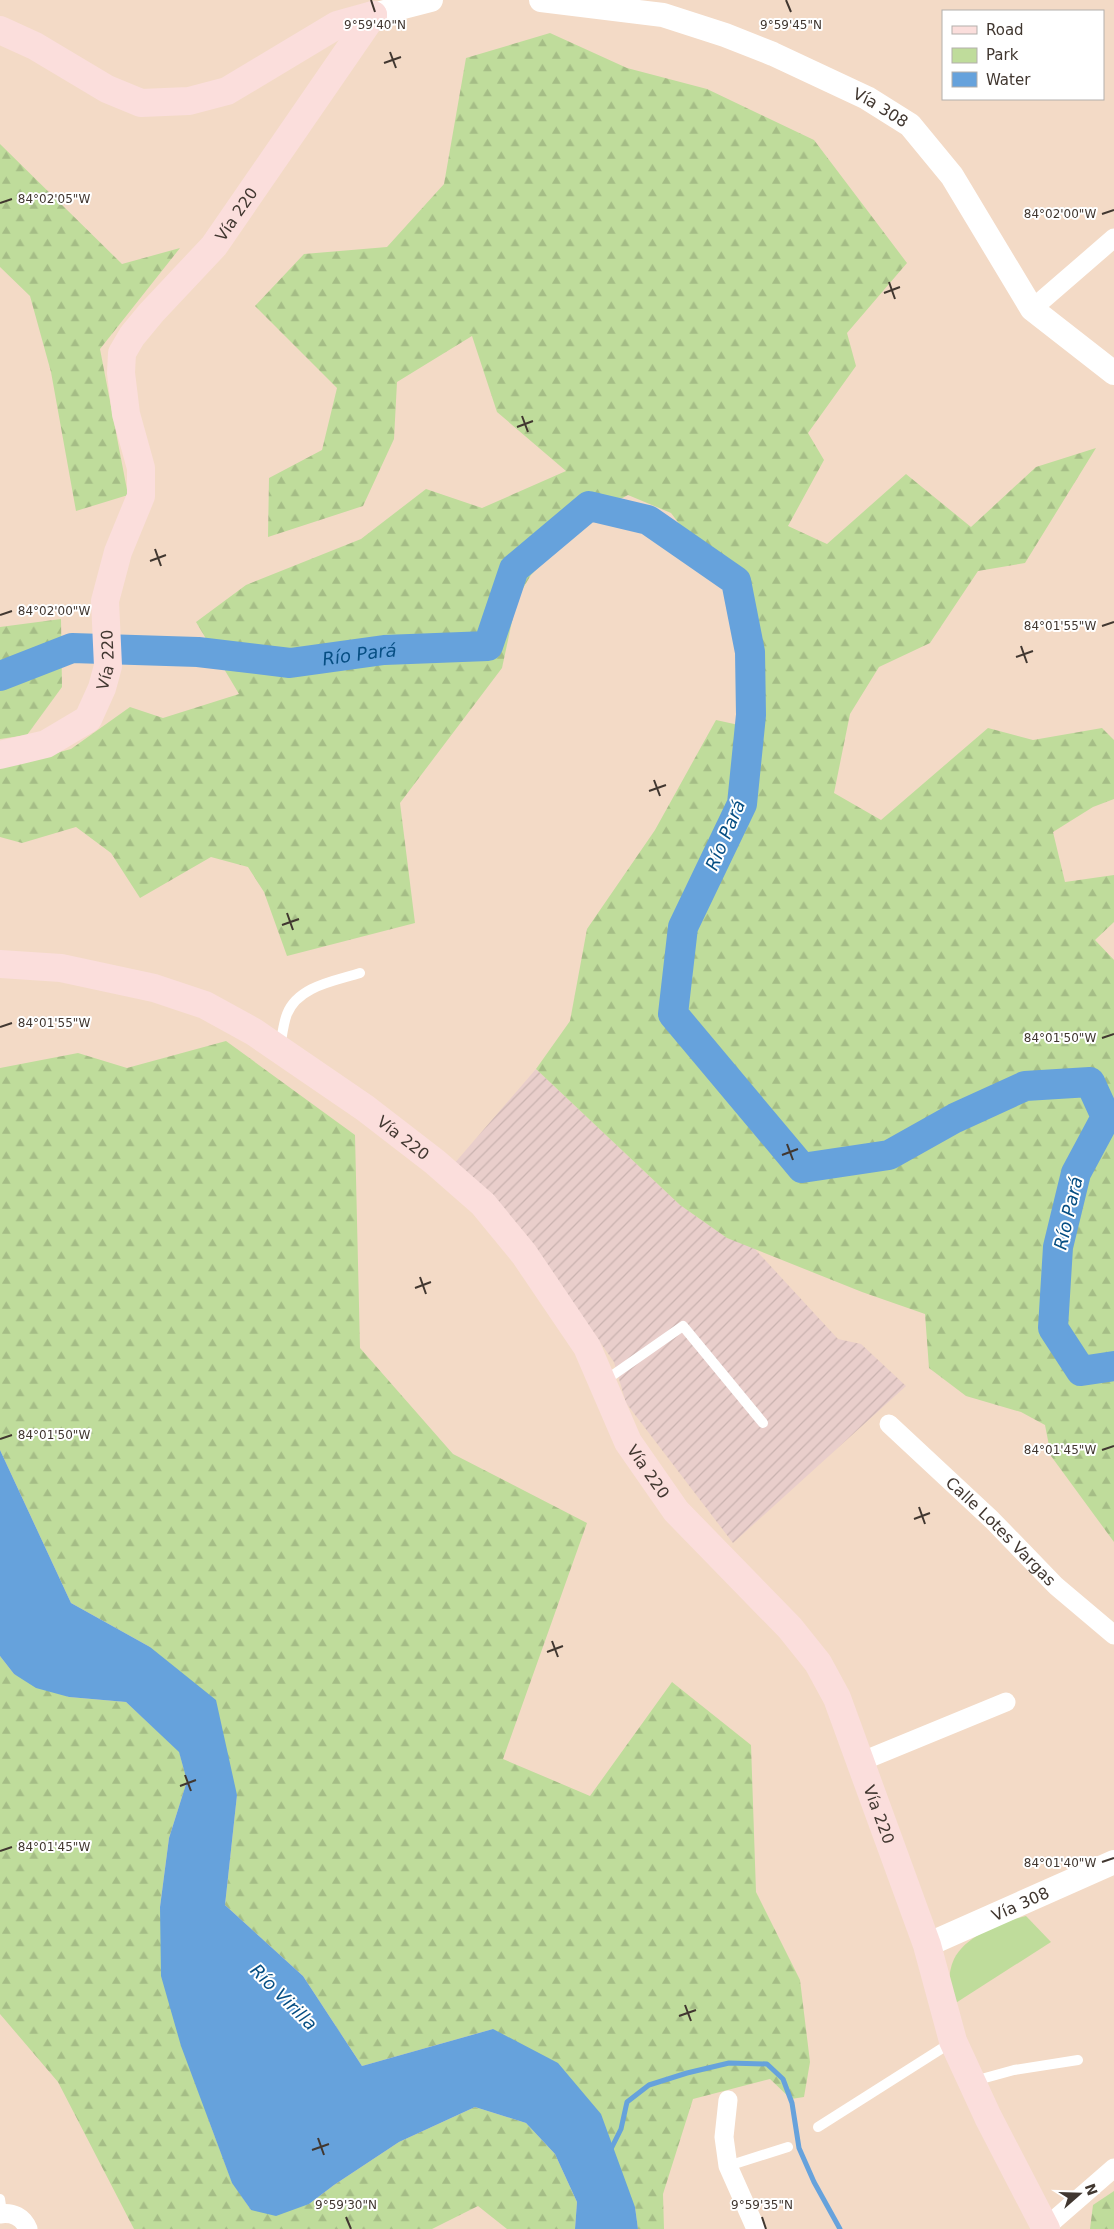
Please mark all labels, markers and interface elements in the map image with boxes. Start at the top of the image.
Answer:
legend [942,10,1104,100]
text: 9°59'40"N [344,18,406,32]
text: 9°59'45"N [760,18,822,32]
text: Road [986,21,1024,39]
text: Park [986,46,1019,64]
text: Water [986,71,1031,89]
street label: Vía 308 [850,83,912,131]
street label: Vía 220 [211,184,261,244]
text: 84°02'05"W [18,192,90,206]
text: 84°02'00"W [1024,207,1096,221]
text: 84°02'00"W [18,604,90,618]
text: 84°01'55"W [1024,619,1096,633]
street label: Vía 220 [92,629,117,692]
water label: Río Pará [321,639,397,669]
water label: Río Pará [701,797,749,873]
text: 84°01'55"W [18,1016,90,1030]
text: 84°01'50"W [1024,1031,1096,1045]
street label: Vía 220 [374,1112,433,1164]
water label: Río Pará [1049,1174,1087,1252]
text: 84°01'50"W [18,1428,90,1442]
street label: Vía 220 [623,1441,674,1502]
text: 84°01'45"W [1024,1443,1096,1457]
street label: Calle Lotes Vargas [942,1473,1060,1590]
street label: Vía 220 [860,1782,899,1846]
text: 84°01'45"W [18,1840,90,1854]
text: 84°01'40"W [1024,1856,1096,1870]
street label: Vía 308 [989,1883,1052,1925]
water label: Río Virilla [247,1960,321,2034]
north arrow [1054,2169,1104,2219]
text: N [1082,2181,1101,2198]
text: 9°59'30"N [315,2198,377,2212]
text: 9°59'35"N [731,2198,793,2212]

